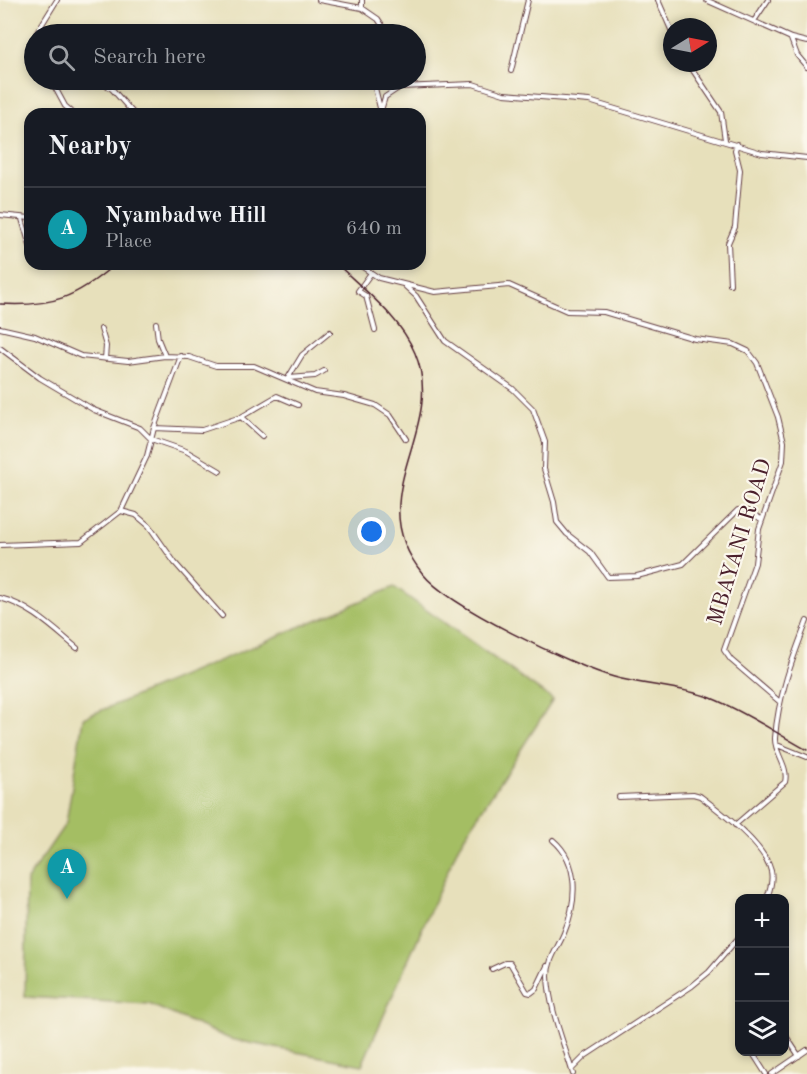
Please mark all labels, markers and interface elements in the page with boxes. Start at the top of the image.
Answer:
north arrow [663,18,717,72]
search box [24,24,426,90]
icon: search [45,41,78,74]
text: Search here [93,46,206,68]
text: Nearby [48,134,132,160]
text: Nyambadwe Hill [105,205,266,227]
text: A [60,219,75,239]
text: 640 m [346,219,402,239]
text: Place [105,232,152,252]
street label: MBAYANI ROAD [704,456,776,628]
your location [357,517,386,546]
pin: A [48,850,86,899]
map controls [735,894,789,1056]
button: + [735,894,789,948]
button: − [735,948,789,1002]
button: layers [735,1002,789,1056]

